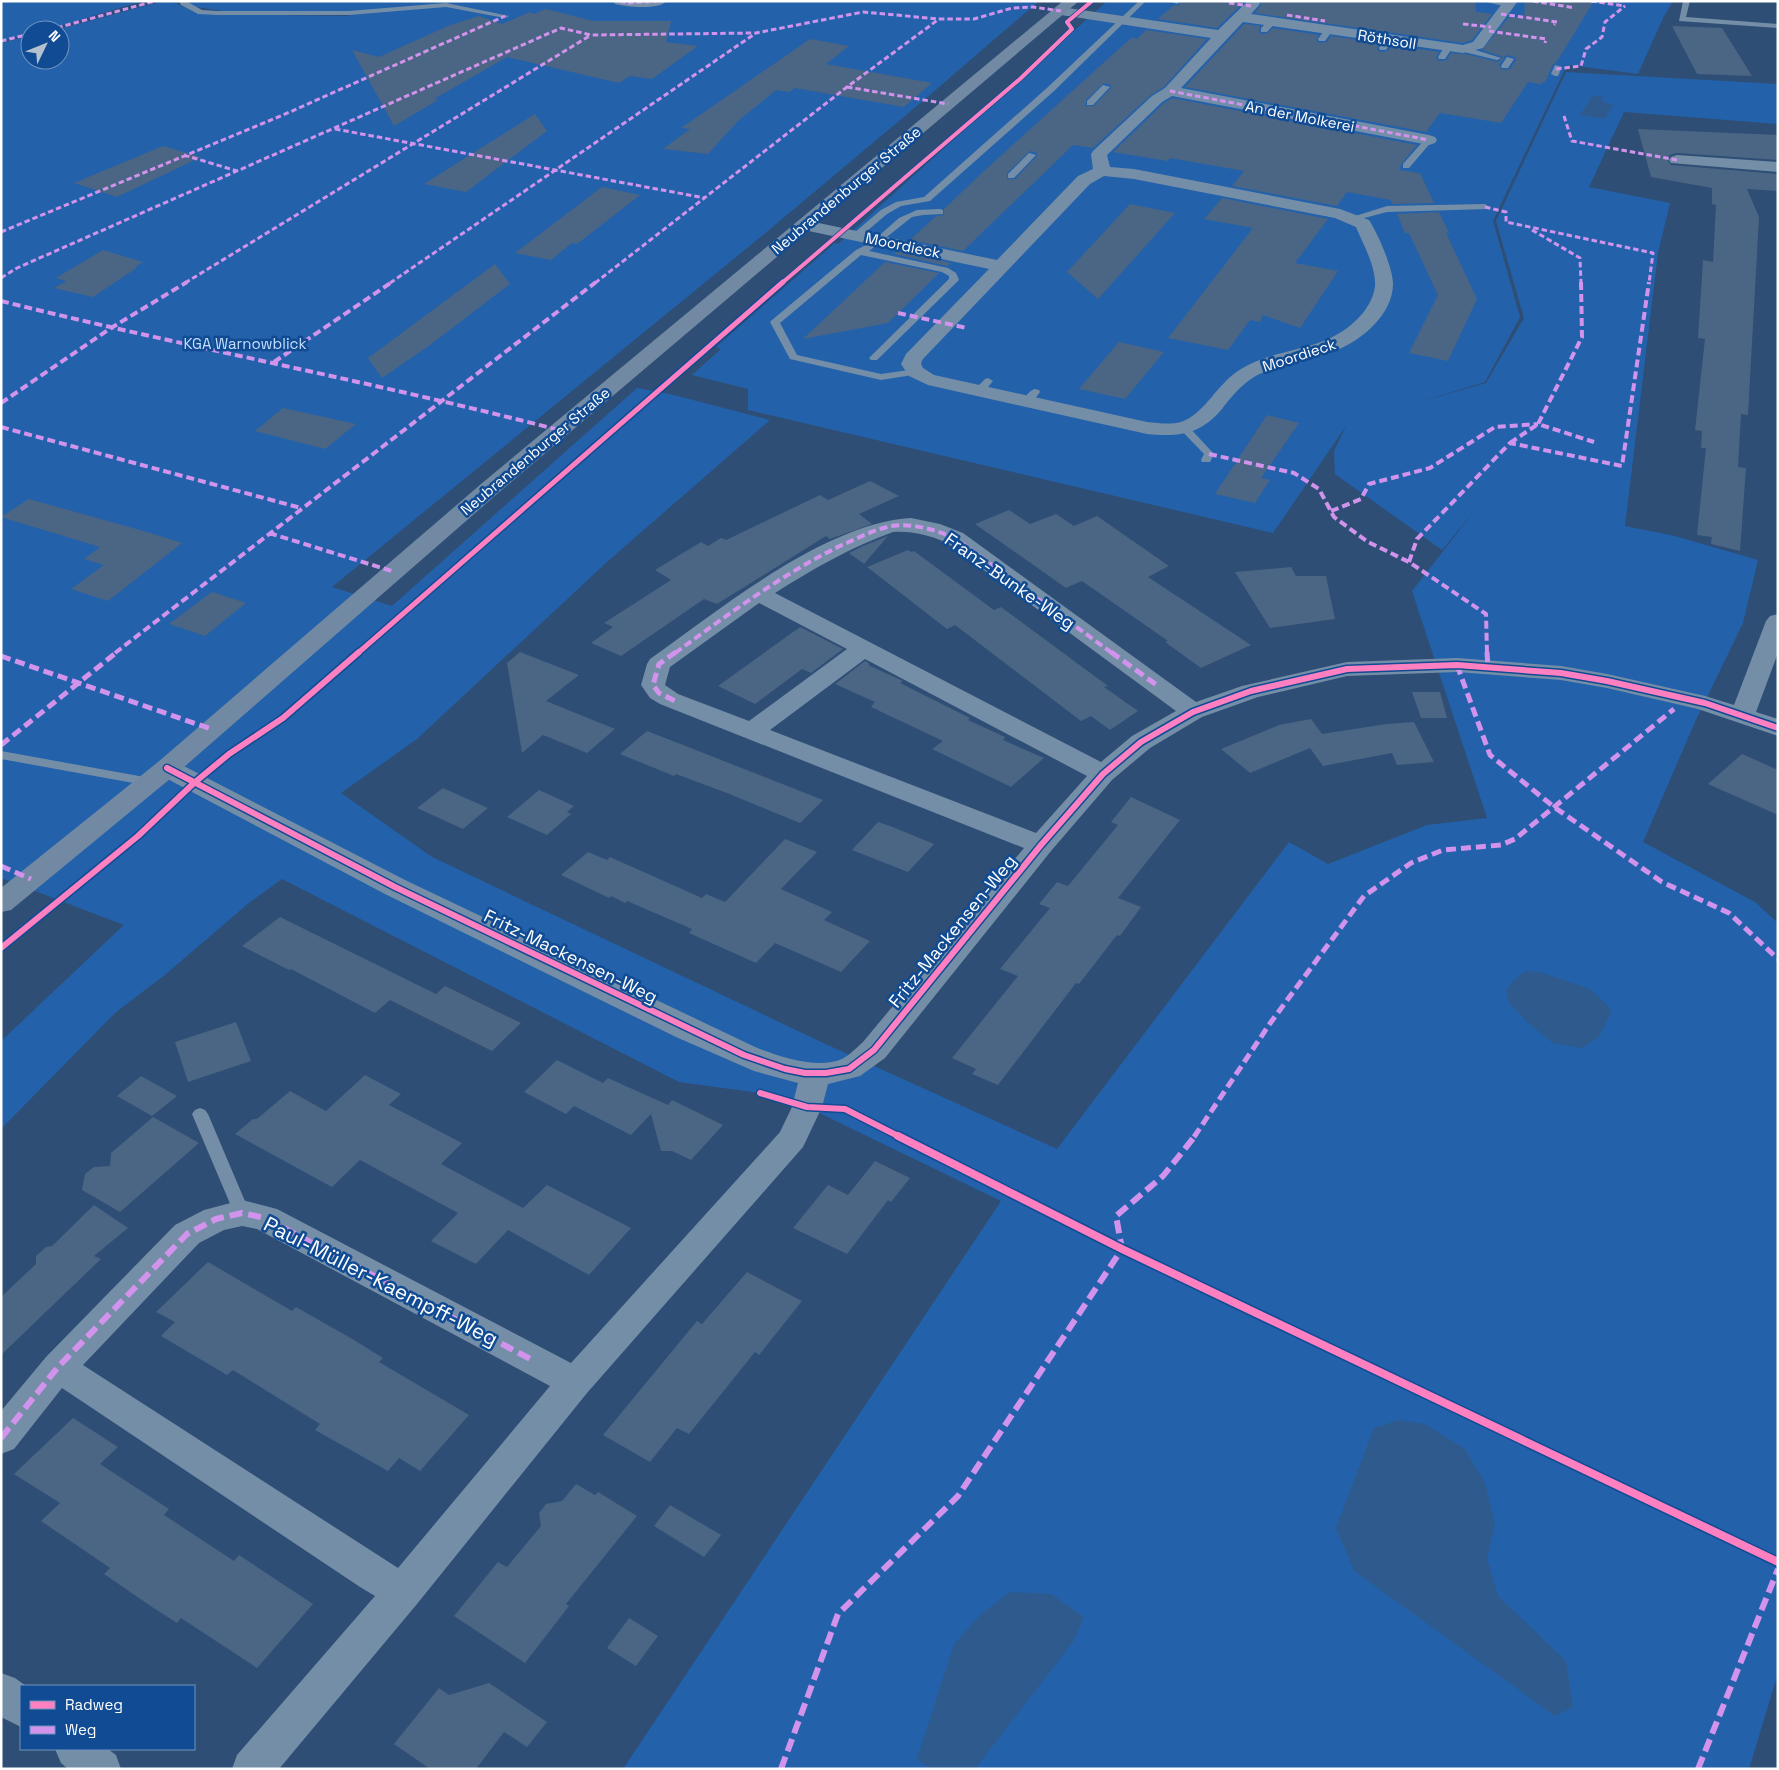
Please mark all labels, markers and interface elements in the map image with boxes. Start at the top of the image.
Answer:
north arrow [20,20,70,70]
street label: Röthsoll [1356,25,1418,53]
text: N [45,27,64,46]
street label: An der Molkerei [1244,96,1356,136]
street label: Neubrandenburger Straße [767,122,925,258]
street label: Moordieck [864,228,942,262]
park label: KGA Warnowblick [183,334,307,353]
street label: Moordieck [1260,334,1338,376]
street label: Neubrandenburger Straße [456,383,614,519]
street label: Franz-Bunke-Weg [940,527,1080,635]
street label: Fritz-Mackensen-Weg [883,850,1021,1012]
street label: Fritz-Mackensen-Weg [480,904,662,1008]
street label: Paul-Müller-Kaempff-Weg [259,1210,503,1352]
legend [20,1685,195,1750]
text: Radweg [65,1695,123,1714]
text: Weg [65,1720,96,1739]

